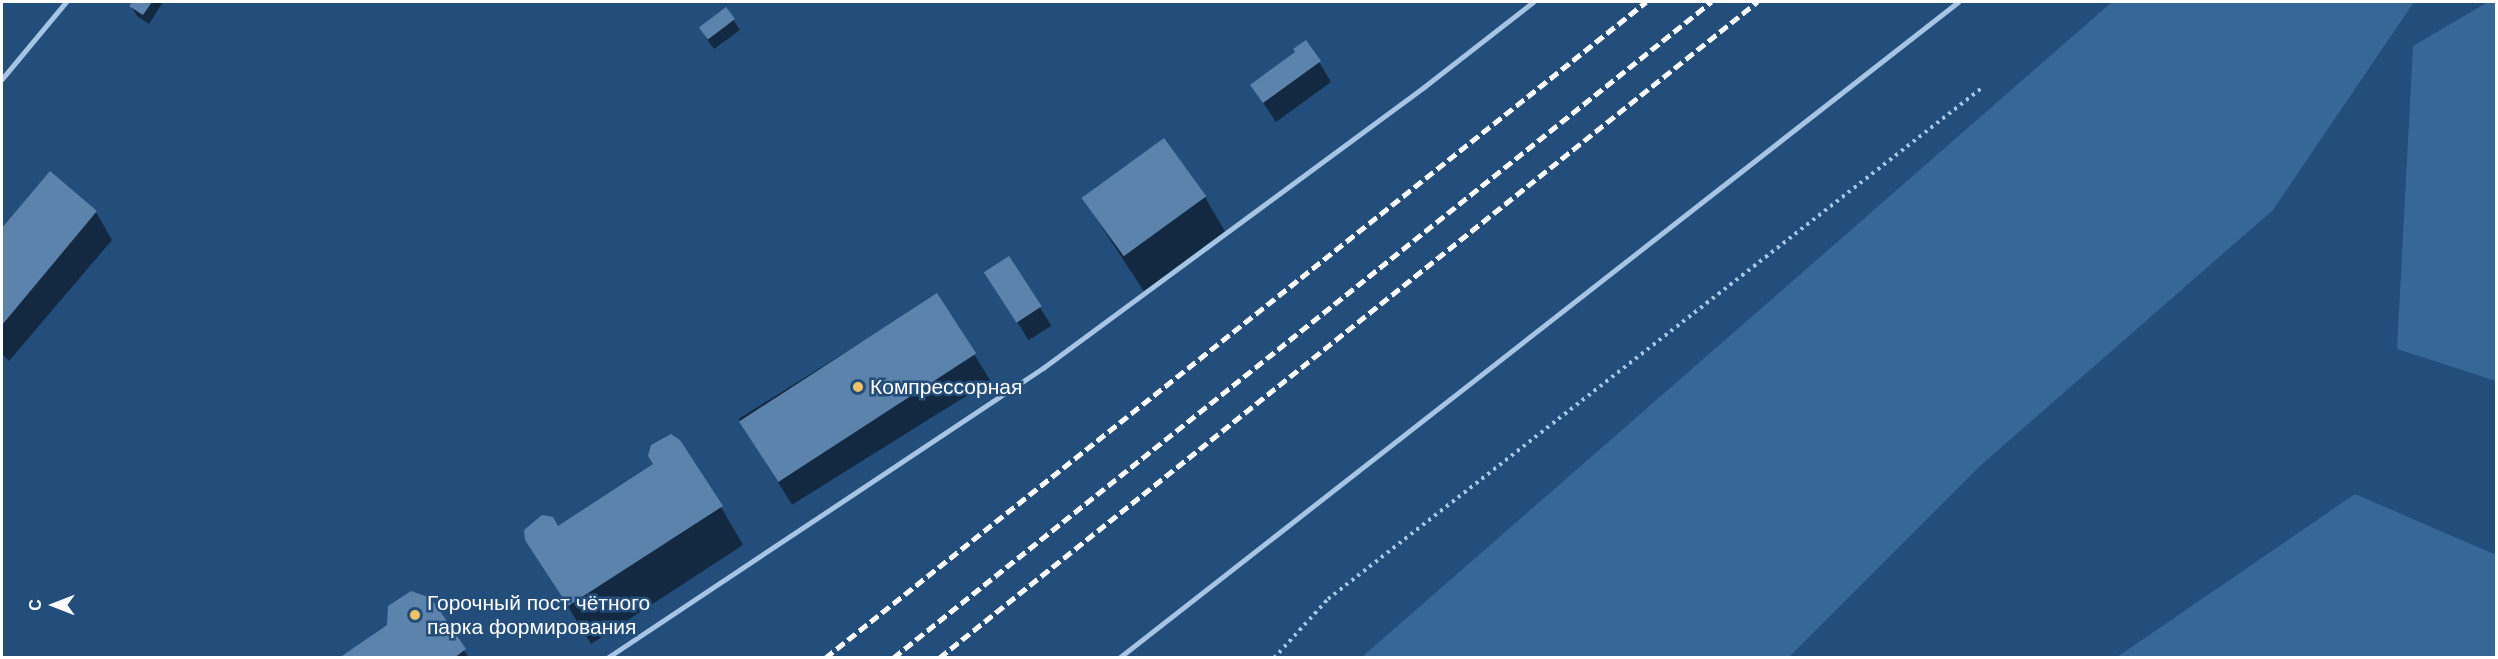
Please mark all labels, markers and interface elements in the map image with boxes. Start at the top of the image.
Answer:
place label: Компрессорная [870,374,1022,400]
marker: Компрессорная [851,380,865,394]
north arrow [24,575,84,635]
place label: Горочный пост чётного парка формирования [427,590,650,640]
text: С [27,599,44,611]
marker: Горочный пост чётного парка формирования [408,608,422,622]

